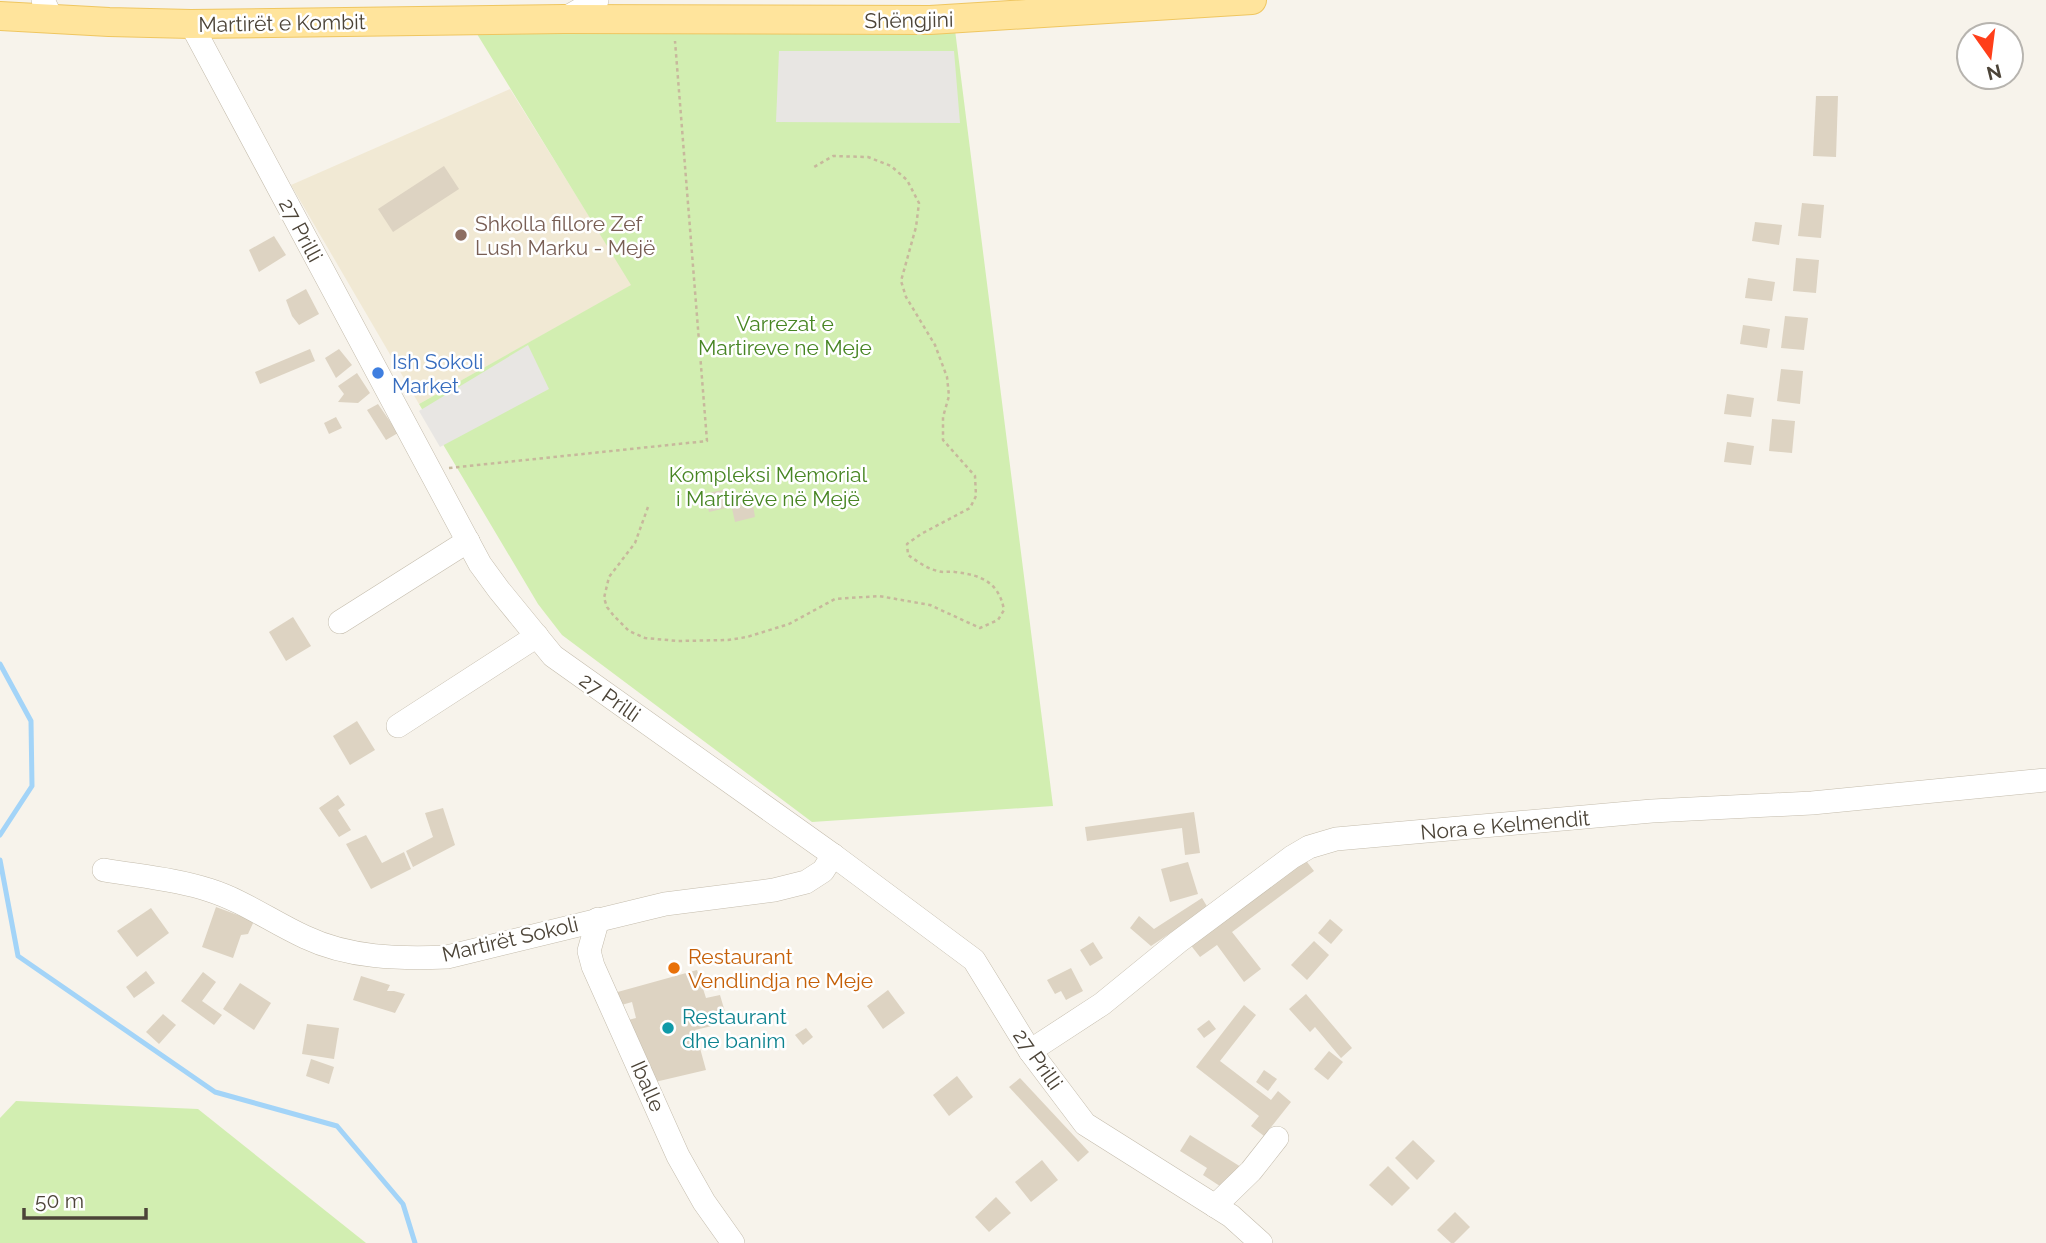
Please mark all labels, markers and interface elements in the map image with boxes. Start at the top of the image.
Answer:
street label: Shëngjini [864,7,954,33]
street label: Martirët e Kombit [198,9,366,37]
north arrow [1955,21,2025,91]
text: N [1984,60,2004,85]
street label: 27 Prilli [274,194,328,266]
place label: Shkolla fillore Zef Lush Marku - Mejë [475,211,655,260]
marker: Shkolla fillore Zef Lush Marku - Mejë [453,227,469,243]
park label: Varrezat e Martireve ne Meje [698,311,872,360]
place label: Ish Sokoli Market [392,349,483,398]
marker: Ish Sokoli Market [370,365,386,381]
park label: Kompleksi Memorial i Martirëve në Mejë [669,462,867,511]
street label: 27 Prilli [575,667,645,727]
street label: Nora e Kelmendit [1419,805,1591,845]
street label: Martirët Sokoli [439,911,581,967]
place label: Restaurant Vendlindja ne Meje [688,944,873,993]
marker: Restaurant Vendlindja ne Meje [666,960,682,976]
place label: Restaurant dhe banim [682,1004,787,1053]
marker: Restaurant dhe banim [660,1020,676,1036]
street label: 27 Prilli [1008,1024,1068,1094]
street label: Iballe [626,1057,670,1115]
scale bar [24,1176,147,1220]
text: 50 m [35,1188,84,1213]

